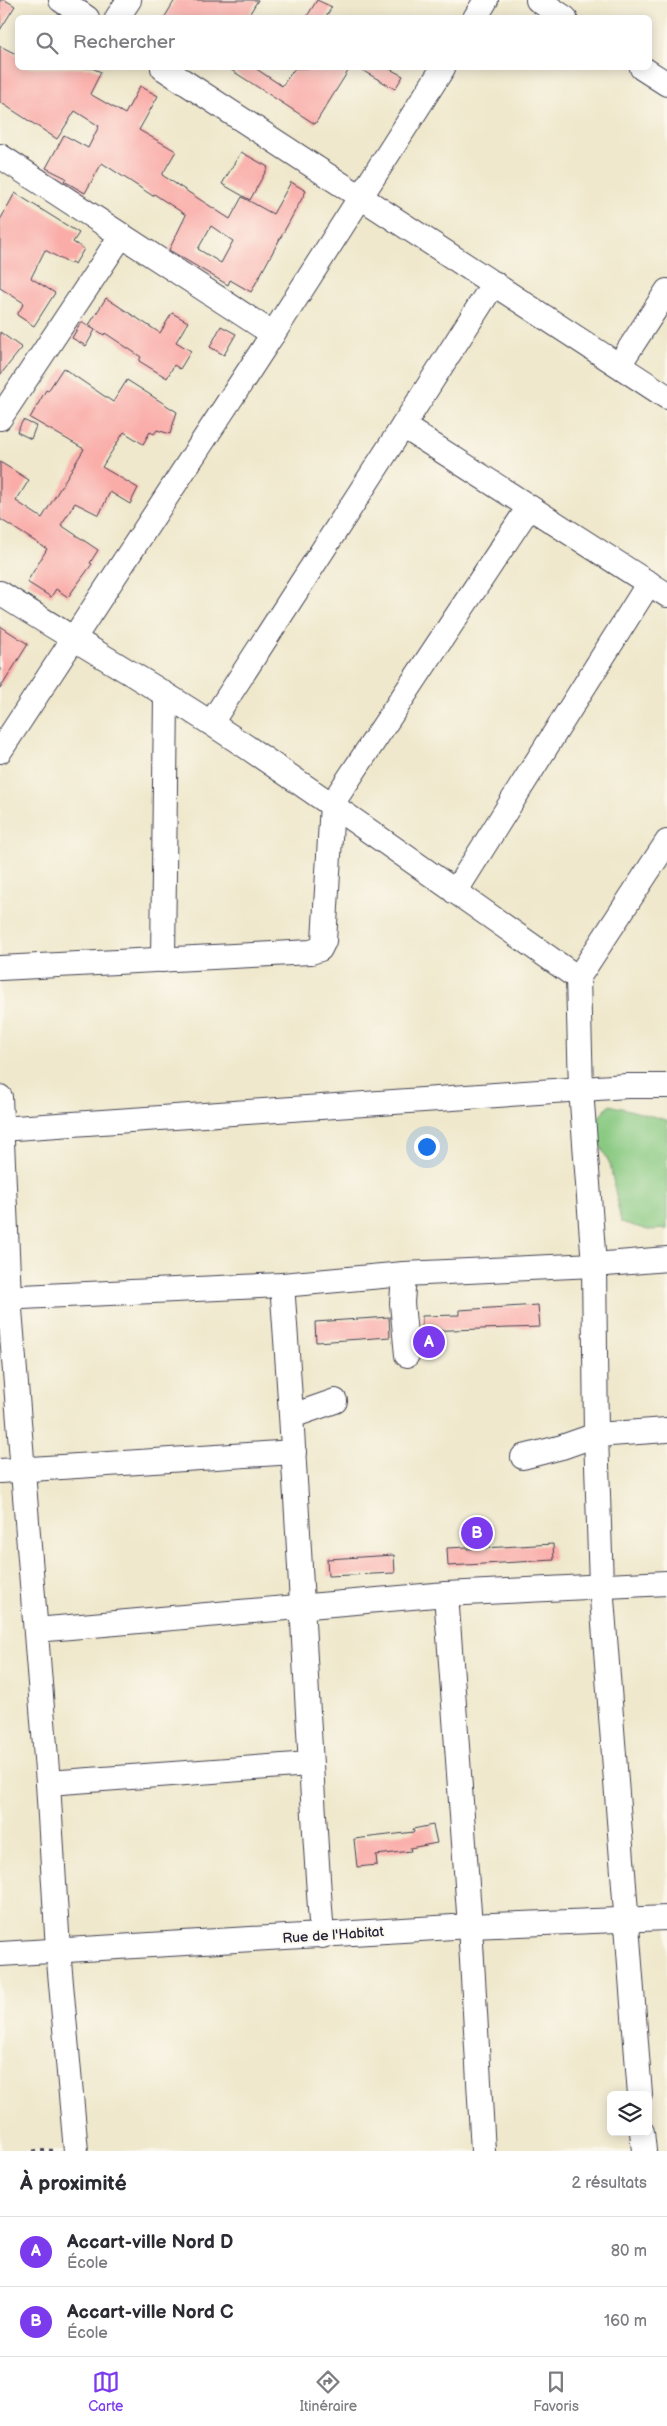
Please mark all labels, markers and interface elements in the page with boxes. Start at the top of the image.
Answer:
search box [15,15,652,70]
icon: search [33,29,61,57]
text: Rechercher [73,31,175,54]
your location [414,1134,440,1160]
pin: A [413,1323,445,1361]
pin: B [461,1514,493,1552]
street label: Rue de l'Habitat [282,1923,385,1947]
map controls [607,2091,652,2136]
button: layers [607,2091,652,2136]
text: À proximité [20,2171,127,2196]
text: 2 résultats [572,2174,647,2193]
text: Accart-ville Nord D [67,2231,233,2254]
text: A [31,2242,41,2261]
text: 80 m [611,2242,647,2261]
text: École [67,2254,108,2273]
text: Accart-ville Nord C [67,2301,234,2324]
text: B [30,2312,42,2331]
text: 160 m [604,2312,647,2331]
text: École [67,2324,108,2343]
tab: Carte [88,2368,123,2415]
tab: Itinéraire [300,2368,357,2415]
tab: Favoris [533,2368,579,2415]

